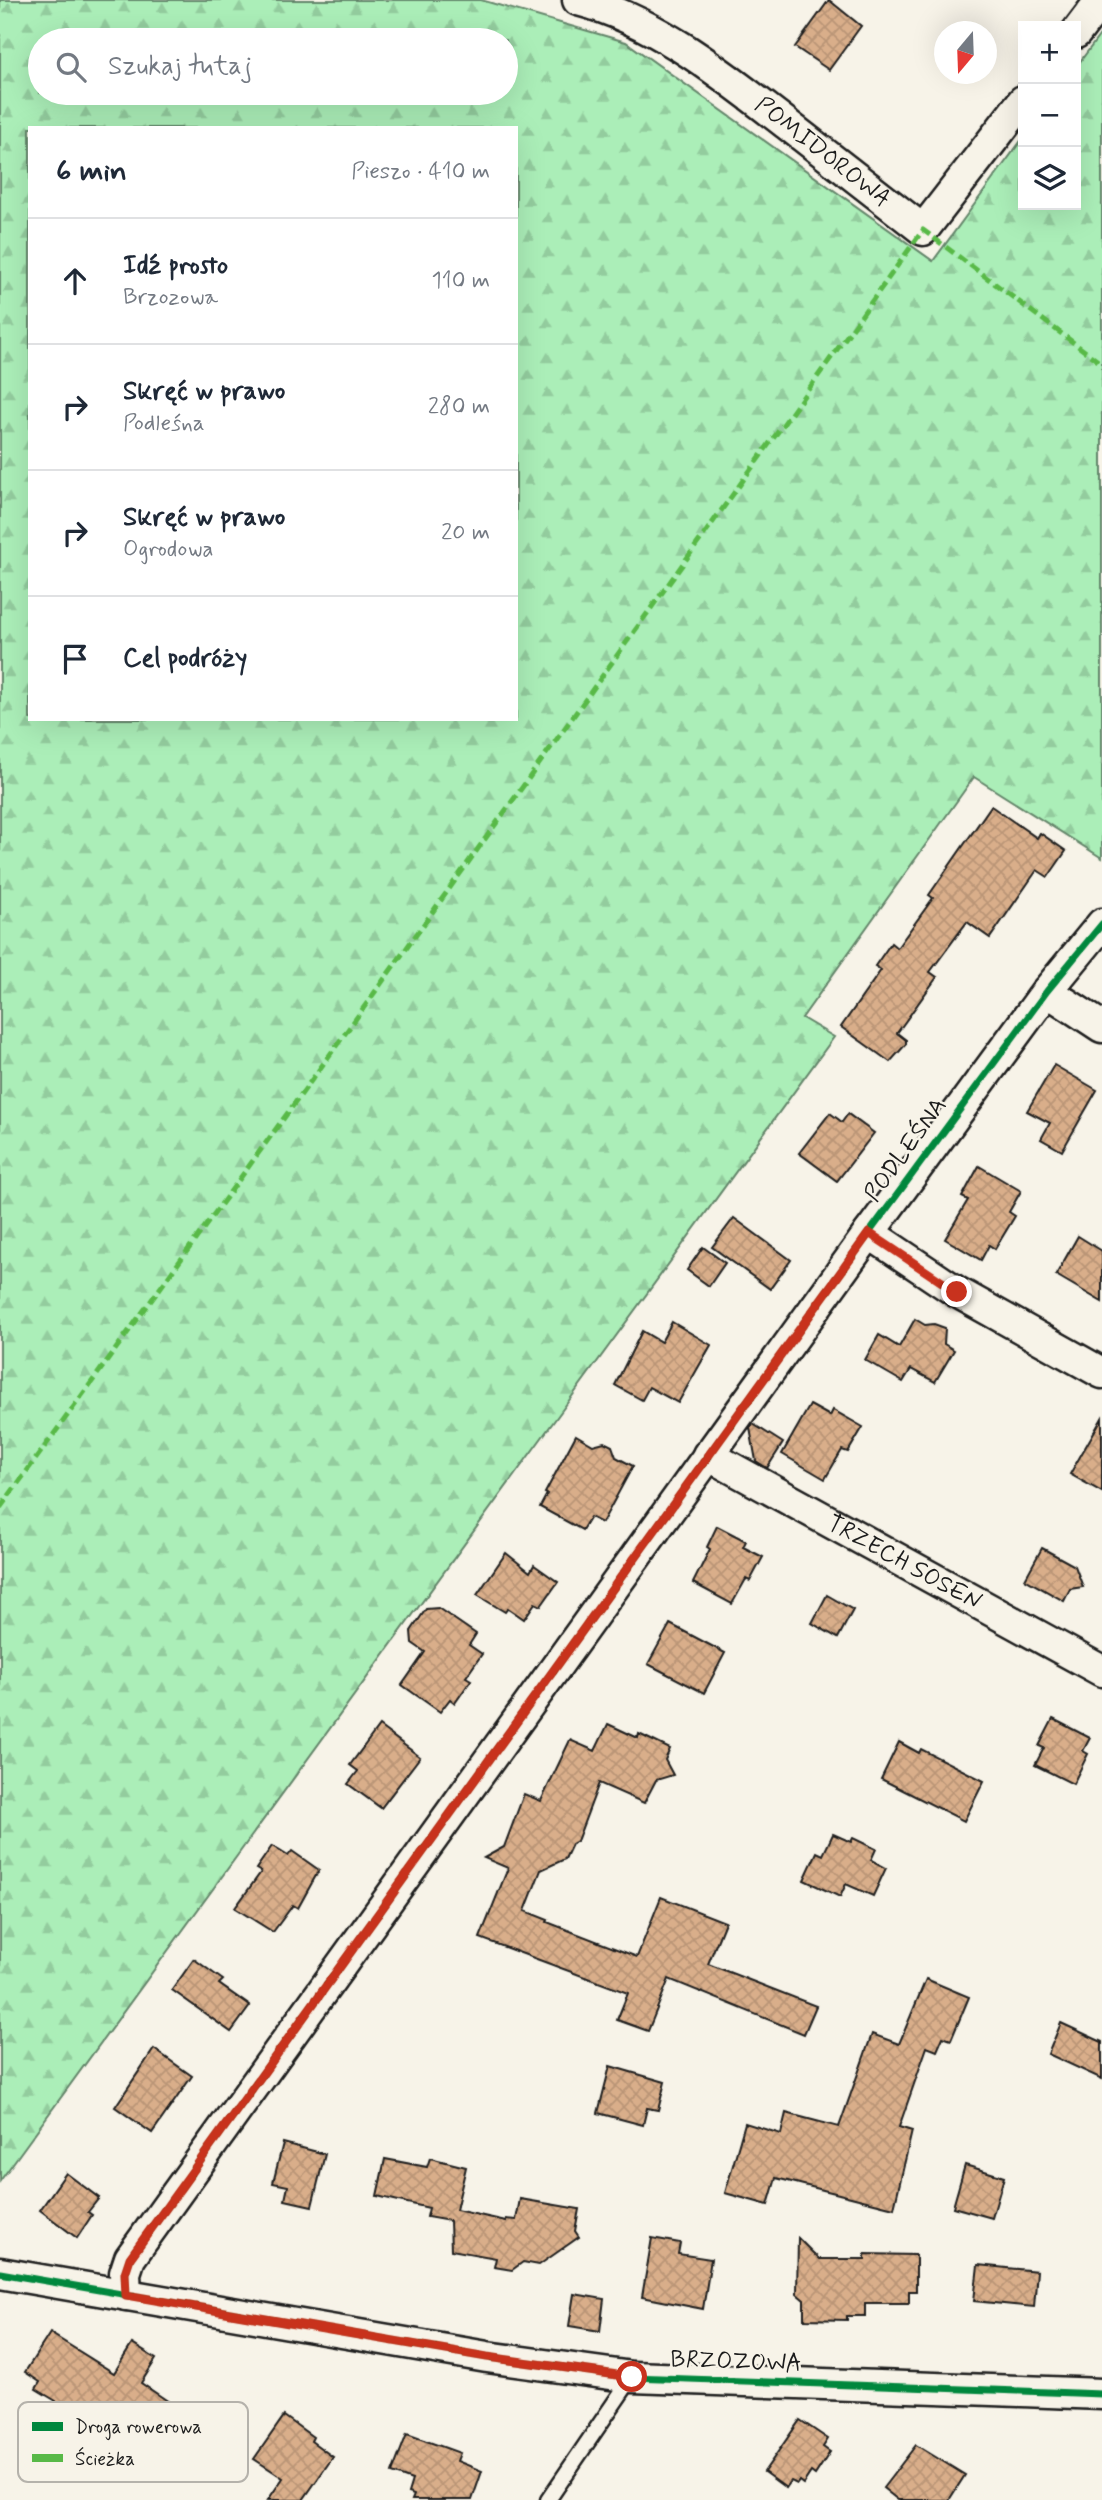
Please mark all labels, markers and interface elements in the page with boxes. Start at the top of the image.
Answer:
north arrow [934,21,997,84]
map controls [1018,21,1081,210]
button: + [1018,21,1081,84]
search box [28,28,518,105]
icon: search [52,48,90,86]
text: Szukaj tutaj [108,50,252,84]
button: − [1018,84,1081,147]
street label: POMIDOROWA [749,90,897,215]
button: layers [1018,147,1081,210]
text: 6 min [56,152,127,191]
text: Pieszo · 410 m [351,157,490,187]
text: Idź prosto [123,249,228,283]
icon: ahead [56,262,94,300]
text: 110 m [431,266,490,296]
text: Brzozowa [123,283,218,313]
text: Skręć w prawo [123,375,285,409]
icon: right [56,388,94,426]
text: 280 m [428,392,490,422]
text: Podleśna [123,409,205,439]
text: Skręć w prawo [123,501,285,535]
icon: right [56,514,94,552]
text: 20 m [441,518,490,548]
text: Ogrodowa [123,535,213,565]
icon: arrive [56,640,94,678]
text: Cel podróży [123,642,247,676]
street label: PODLEŚNA [857,1091,954,1208]
route end [941,1276,972,1307]
street label: TRZECH SOSEN [821,1508,987,1618]
street label: BRZOZOWA [670,2344,802,2380]
route start [616,2361,647,2392]
legend [18,2402,248,2482]
text: Droga rowerowa [75,2415,202,2441]
text: Ścieżka [75,2446,135,2472]

